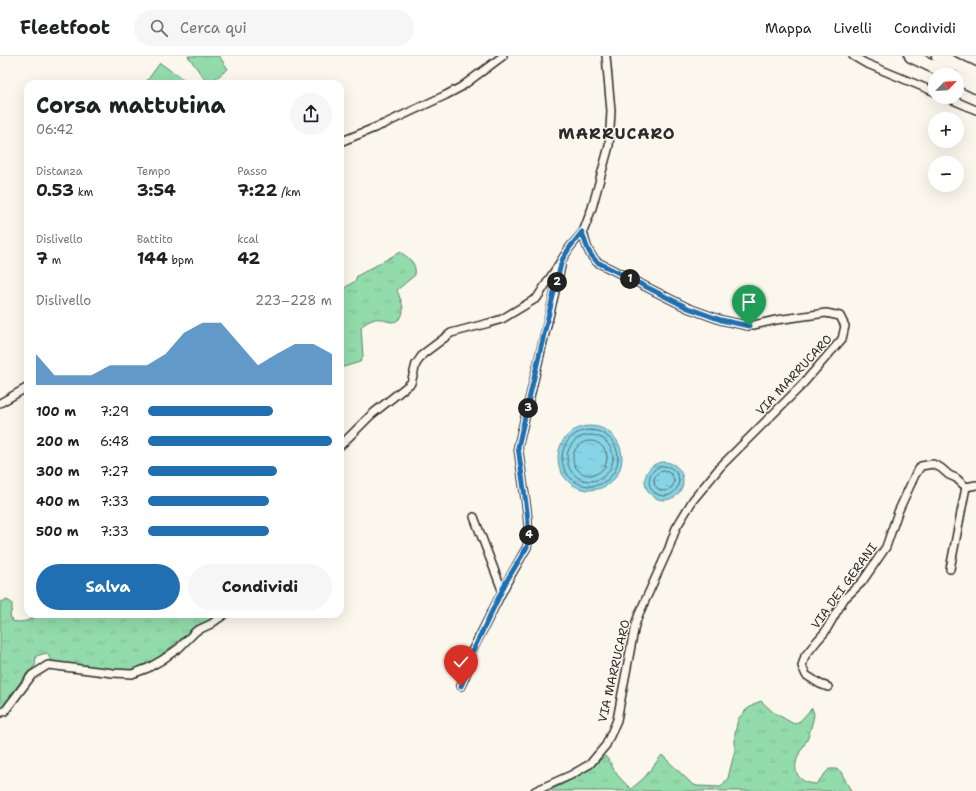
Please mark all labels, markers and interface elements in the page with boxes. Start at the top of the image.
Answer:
search box [134,10,414,46]
text: Fleetfoot [20,15,110,40]
icon: search [148,17,170,39]
text: Cerca qui [180,18,247,38]
text: Mappa [765,19,812,37]
text: Livelli [834,19,872,37]
text: Condividi [894,19,956,37]
north arrow [928,68,964,104]
map controls [928,68,964,192]
text: Corsa mattutina [36,91,225,120]
button: share [290,93,332,135]
button: + [928,112,964,148]
text: 06:42 [36,121,74,138]
district label: MARRUCARO [558,123,676,144]
button: − [928,156,964,192]
text: Distanza [36,164,83,179]
text: Tempo [137,164,171,179]
text: Passo [237,164,267,179]
text: 0.53 [36,179,74,201]
text: 3:54 [137,179,176,201]
text: 7:22 [237,179,277,201]
text: km [74,185,93,200]
text: /km [277,185,301,200]
text: Dislivello [36,232,83,247]
text: Battito [137,232,173,247]
text: kcal [237,232,259,247]
text: 7 [36,247,48,269]
text: 144 [137,247,168,269]
text: 42 [237,247,260,269]
text: m [48,253,61,268]
text: bpm [168,253,194,268]
pin: 1 [620,269,640,289]
text: 1 [627,271,633,286]
pin: 2 [547,272,567,292]
text: 2 [553,274,561,289]
pin [732,285,766,326]
icon: arrive [738,291,760,313]
text: Dislivello [36,292,91,309]
text: 223–228 m [255,292,332,309]
street label: VIA MARRUCARO [752,331,836,419]
pin: 3 [518,398,538,418]
text: 3 [524,400,532,415]
text: 100 m [36,403,76,420]
text: 7:29 [100,403,129,420]
text: 200 m [36,433,79,450]
text: 6:48 [100,433,129,450]
text: 300 m [36,463,80,480]
text: 7:27 [100,463,129,480]
text: 400 m [36,493,80,510]
text: 7:33 [100,493,129,510]
text: 500 m [36,523,79,540]
text: 7:33 [100,523,129,540]
pin: 4 [519,525,539,545]
text: 4 [525,527,533,542]
street label: VIA DEI GERANI [807,540,881,632]
button: Salva [36,564,180,610]
button: Condividi [188,564,332,610]
street label: VIA MARRUCARO [594,618,634,724]
pin [444,645,478,686]
icon: check [450,651,472,673]

